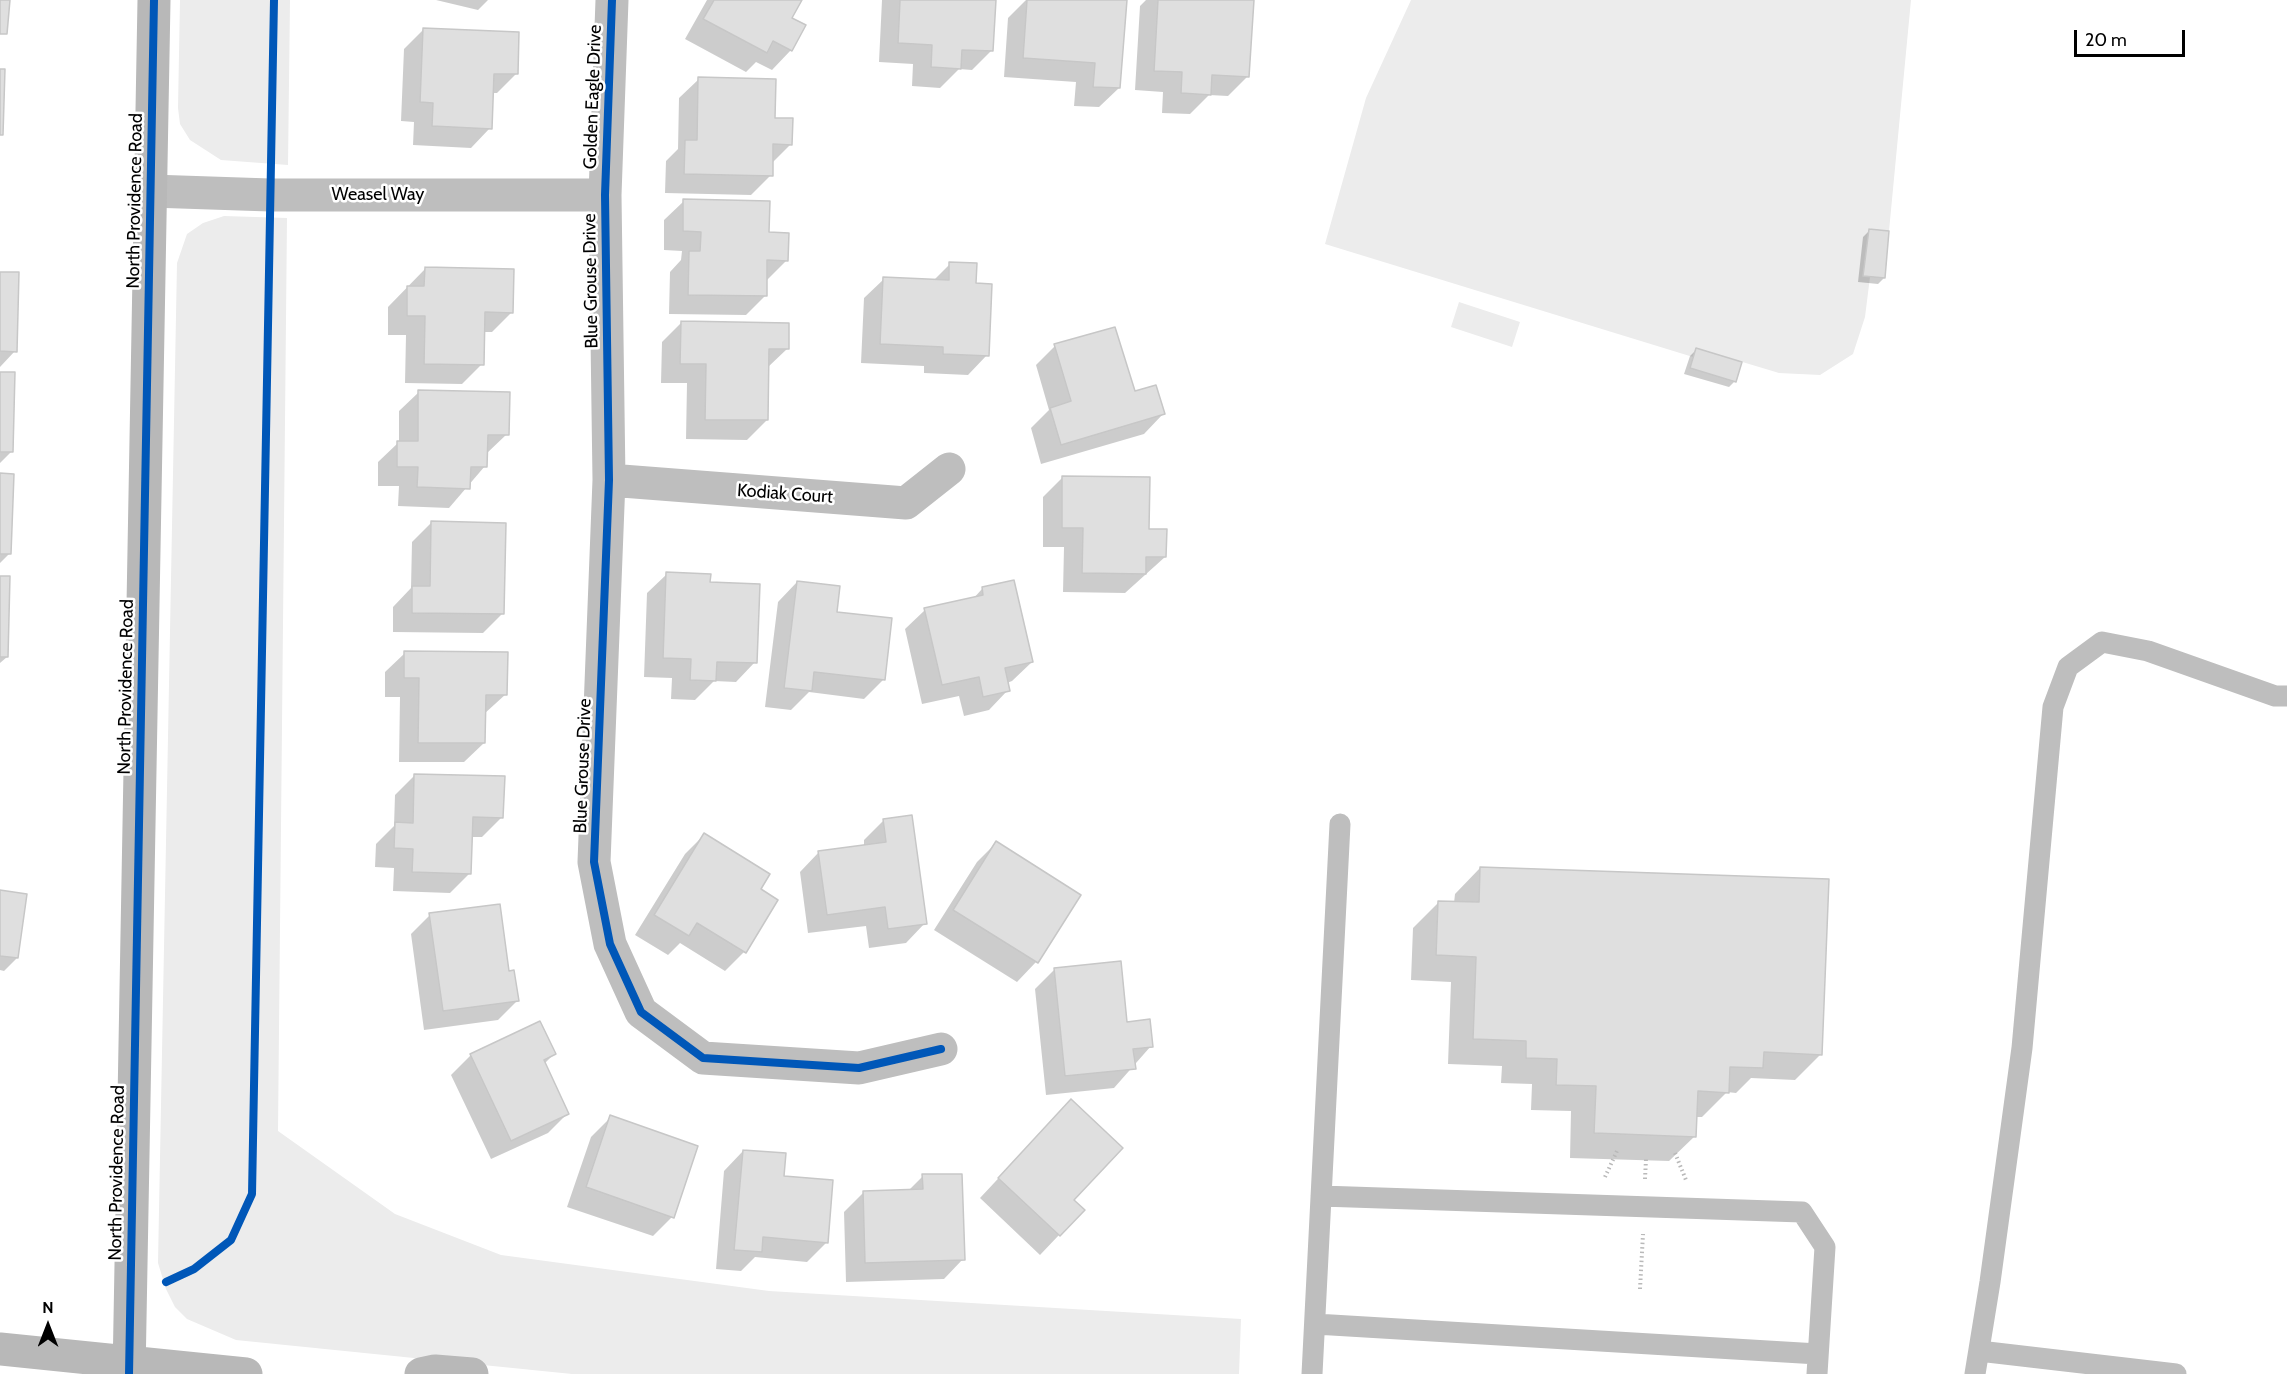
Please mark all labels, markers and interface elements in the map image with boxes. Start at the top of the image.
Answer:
scale bar [2077,18,2188,56]
street label: Golden Eagle Drive [580,24,606,170]
text: 20 m [2085,29,2127,51]
street label: North Providence Road [123,113,147,289]
street label: Weasel Way [332,184,424,206]
street label: Blue Grouse Drive [579,213,603,349]
street label: Kodiak Court [736,480,834,508]
street label: North Providence Road [114,599,138,775]
street label: Blue Grouse Drive [570,698,596,834]
street label: North Providence Road [105,1085,129,1261]
north arrow [18,1296,78,1356]
text: N [42,1298,54,1317]

